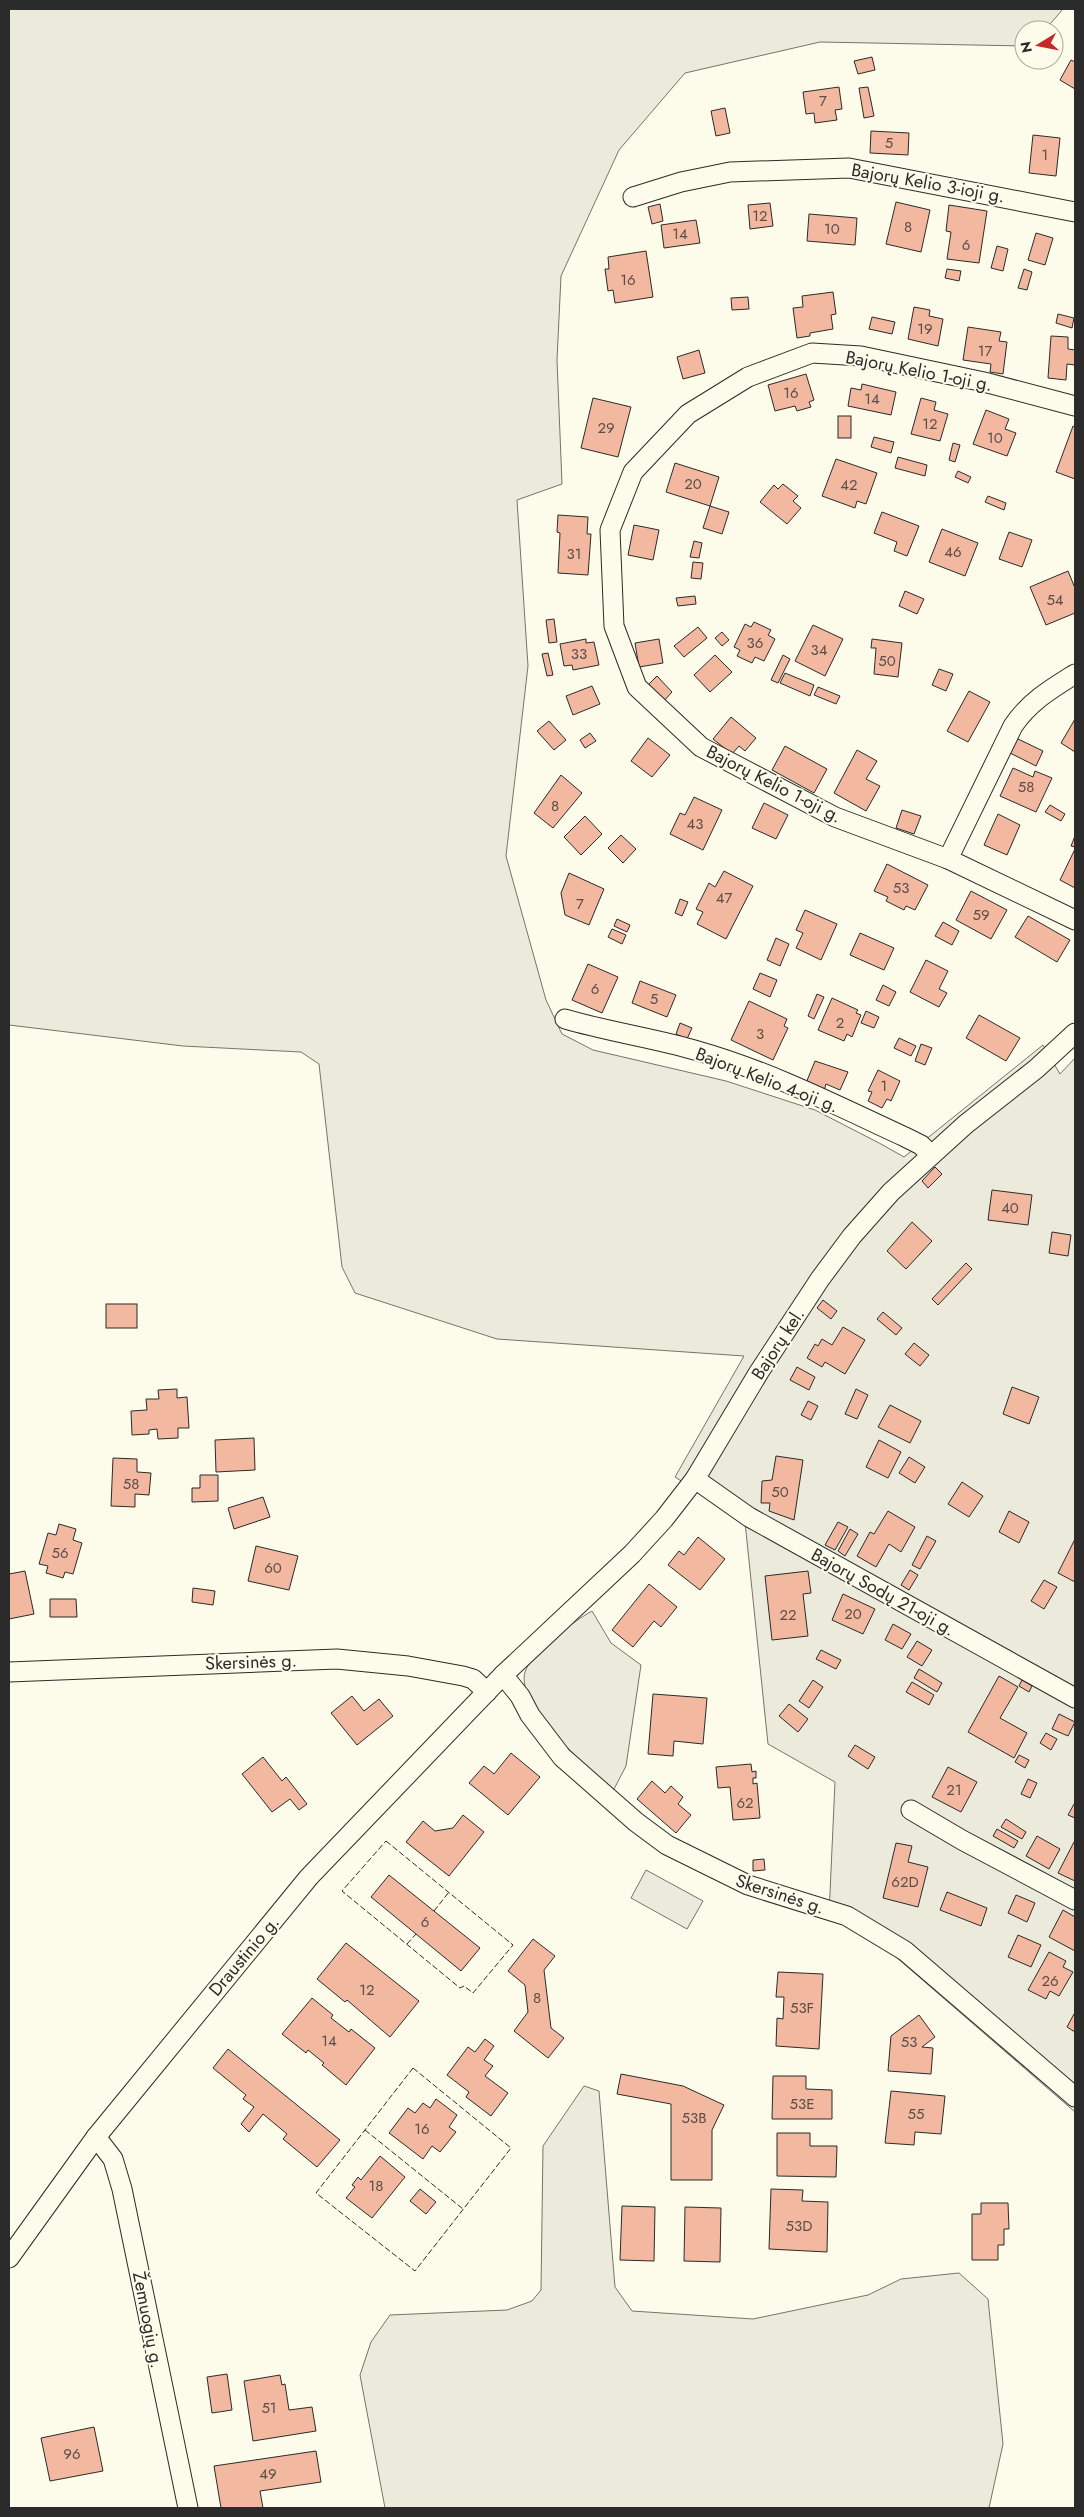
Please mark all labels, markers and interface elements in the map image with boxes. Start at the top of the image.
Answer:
north arrow [1014,20,1064,70]
text: N [1015,40,1037,54]
house number: 7 [819,90,827,112]
house number: 5 [885,132,893,154]
house number: 1 [1042,144,1048,166]
street label: Bajorų Kelio 3-ioji g. [849,157,1007,209]
house number: 12 [752,205,768,227]
house number: 8 [904,216,912,238]
house number: 10 [824,218,840,240]
house number: 14 [672,223,688,245]
house number: 6 [962,234,970,256]
house number: 16 [620,269,636,291]
house number: 19 [917,318,933,340]
house number: 17 [978,340,992,362]
street label: Bajorų Kelio 1-oji g. [843,344,995,398]
house number: 16 [783,382,799,404]
house number: 14 [864,388,880,410]
house number: 12 [922,413,938,435]
house number: 29 [597,417,615,439]
house number: 10 [987,427,1003,449]
house number: 20 [684,473,702,495]
house number: 42 [840,474,858,496]
house number: 46 [944,541,962,563]
house number: 31 [567,543,581,565]
house number: 54 [1046,589,1064,611]
house number: 36 [747,632,763,654]
house number: 34 [811,639,828,661]
house number: 33 [571,643,587,665]
house number: 50 [878,650,896,672]
street label: Bajorų Kelio 1-oji g. [702,739,846,829]
house number: 58 [1018,776,1034,798]
house number: 8 [551,795,559,817]
house number: 43 [687,813,703,835]
house number: 53 [893,877,909,899]
house number: 47 [716,887,732,909]
house number: 7 [576,893,584,915]
house number: 59 [972,904,990,926]
house number: 6 [591,978,599,1000]
house number: 5 [650,988,658,1010]
house number: 2 [836,1012,844,1034]
house number: 3 [756,1023,764,1045]
street label: Bajorų Kelio 4-oji g. [692,1041,842,1119]
house number: 1 [881,1075,887,1097]
house number: 40 [1001,1197,1019,1219]
street label: Bajorų kel. [745,1303,811,1385]
house number: 58 [123,1473,139,1495]
house number: 50 [771,1481,789,1503]
house number: 56 [51,1542,69,1564]
street label: Bajorų Sodų 21-oji g. [806,1542,960,1642]
house number: 60 [264,1557,282,1579]
house number: 20 [844,1603,862,1625]
house number: 22 [779,1604,797,1626]
street label: Skersinės g. [205,1647,297,1677]
house number: 21 [946,1779,962,1801]
house number: 62 [736,1792,754,1814]
street label: Skersinės g. [732,1867,828,1921]
house number: 62D [891,1871,919,1893]
street label: Draustinio g. [203,1910,285,2002]
house number: 6 [421,1911,429,1933]
house number: 26 [1041,1970,1059,1992]
house number: 12 [359,1979,375,2001]
house number: 8 [533,1987,541,2009]
house number: 53F [790,1997,814,2019]
house number: 14 [321,2030,337,2052]
house number: 53 [901,2031,917,2053]
house number: 53E [790,2093,814,2115]
house number: 55 [908,2103,924,2125]
house number: 53B [681,2107,707,2129]
house number: 16 [414,2118,430,2140]
house number: 18 [369,2175,383,2197]
house number: 53D [786,2215,812,2237]
street label: Žemuogių g. [126,2269,170,2371]
house number: 51 [261,2397,277,2419]
house number: 96 [63,2443,81,2465]
house number: 49 [259,2463,277,2485]

